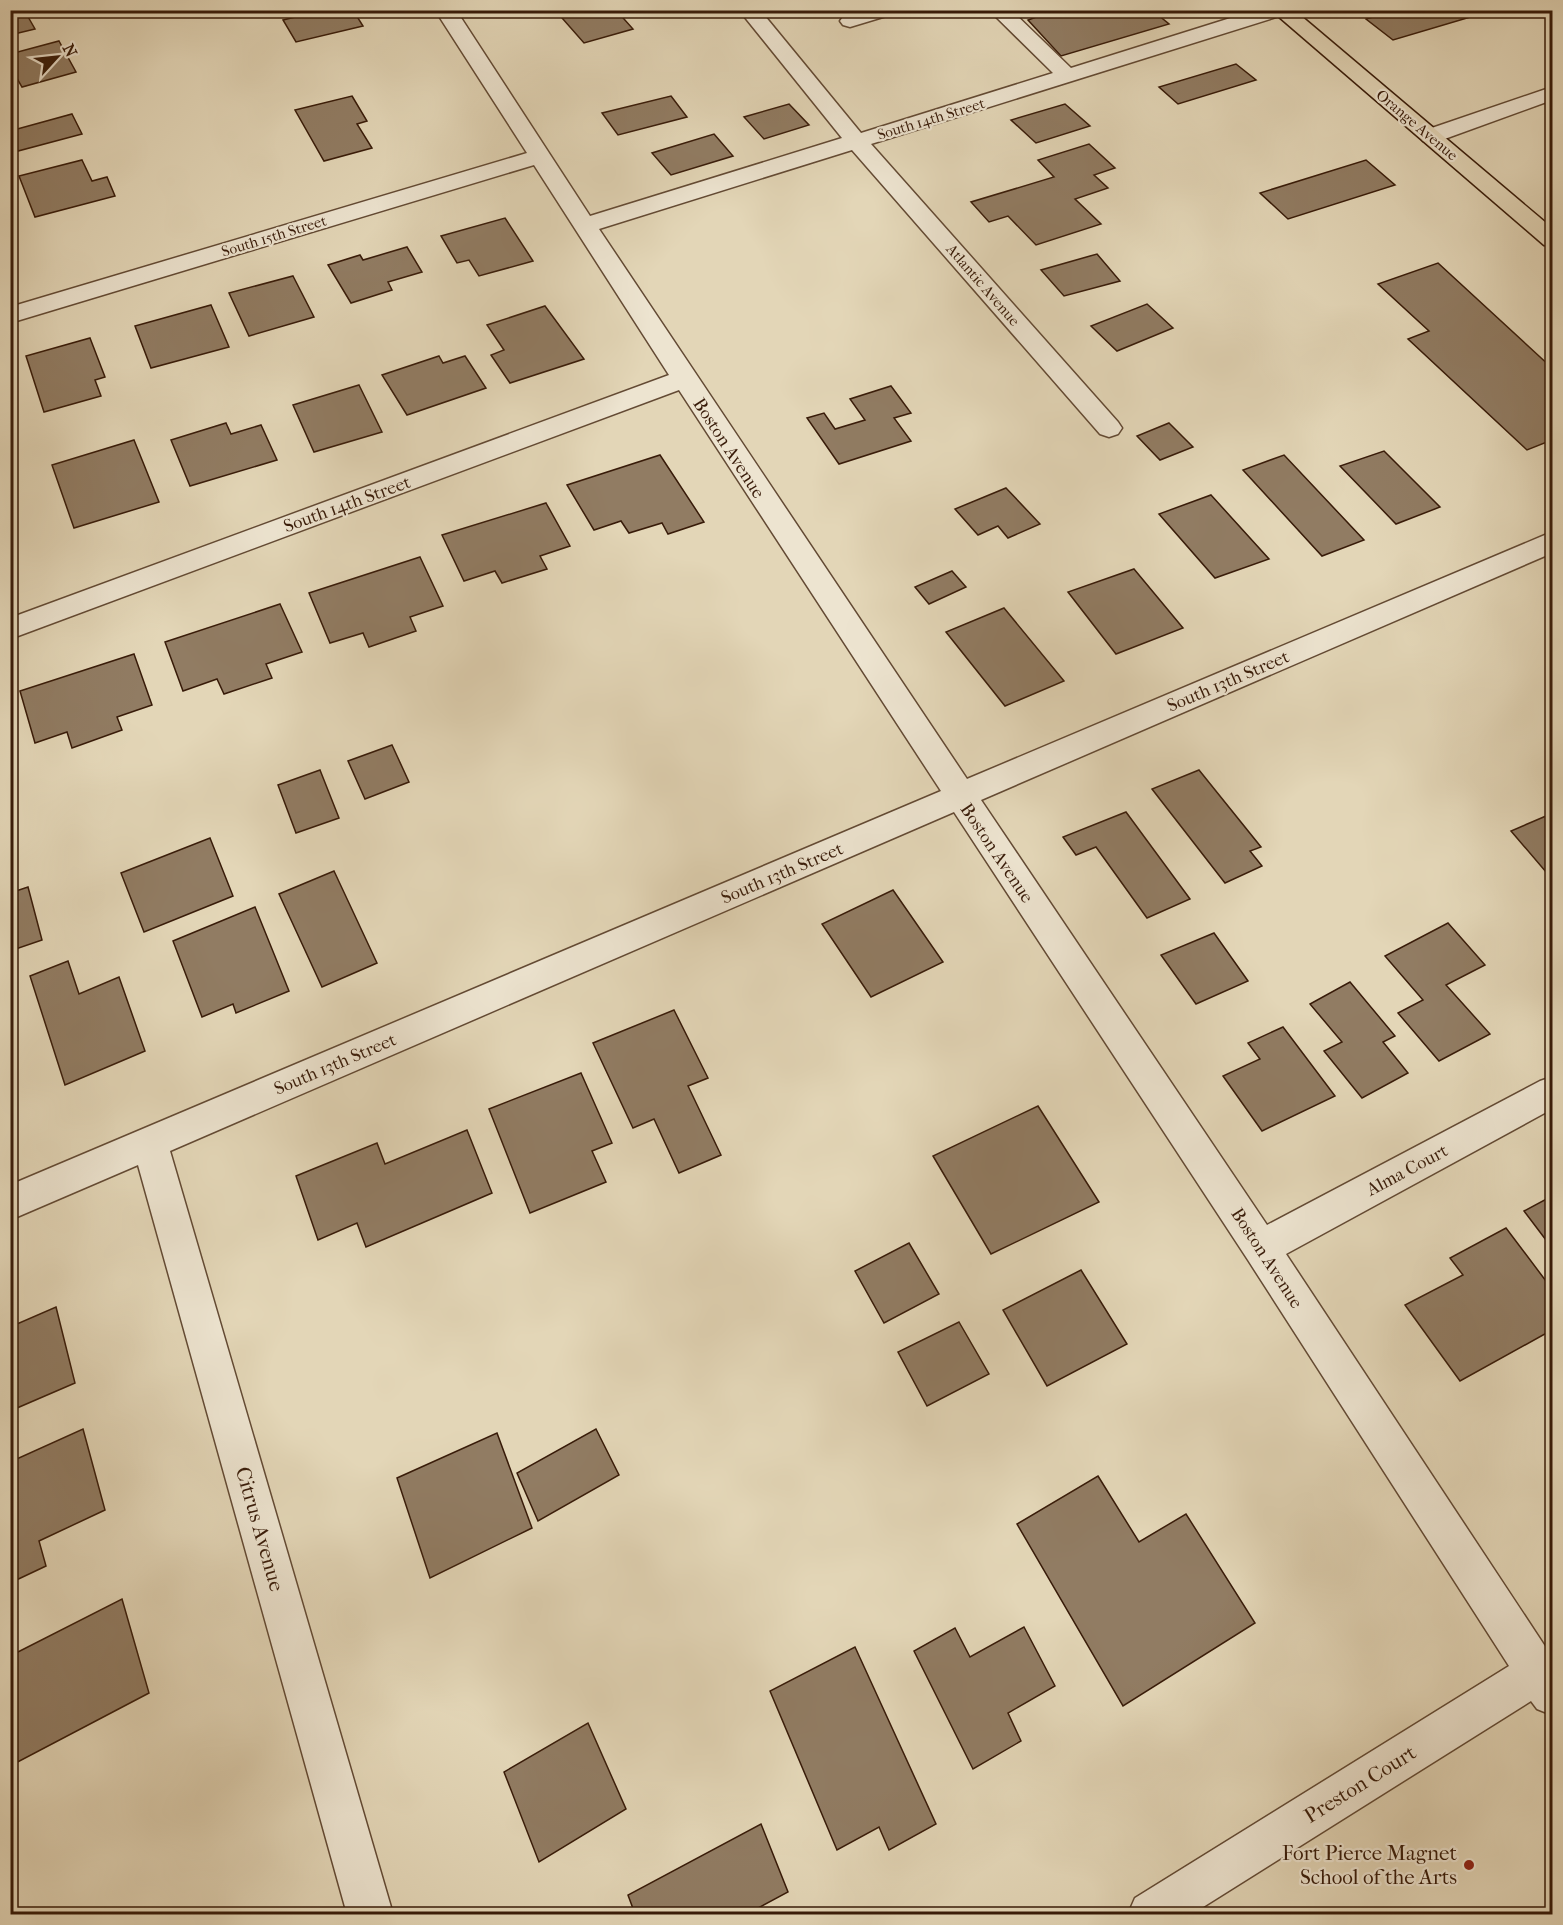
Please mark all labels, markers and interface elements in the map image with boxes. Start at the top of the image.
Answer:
north arrow [27,27,87,87]
text: N [59,41,82,61]
street label: Orange Avenue [1373,86,1462,165]
street label: South 14th Street [875,94,988,144]
street label: South 15th Street [219,211,329,261]
street label: Atlantic Avenue [942,240,1024,330]
street label: Boston Avenue [688,394,769,502]
street label: South 14th Street [281,472,414,537]
street label: South 13th Street [1164,646,1293,717]
street label: Boston Avenue [956,800,1038,907]
street label: South 13th Street [718,838,847,909]
street label: South 13th Street [271,1029,400,1100]
street label: Alma Court [1362,1140,1452,1201]
street label: Boston Avenue [1226,1204,1307,1312]
street label: Citrus Avenue [231,1464,289,1594]
street label: Preston Court [1300,1740,1421,1828]
place label: Fort Pierce Magnet School of the Arts [1282,1841,1457,1889]
marker: Fort Pierce Magnet School of the Arts [1462,1858,1476,1872]

